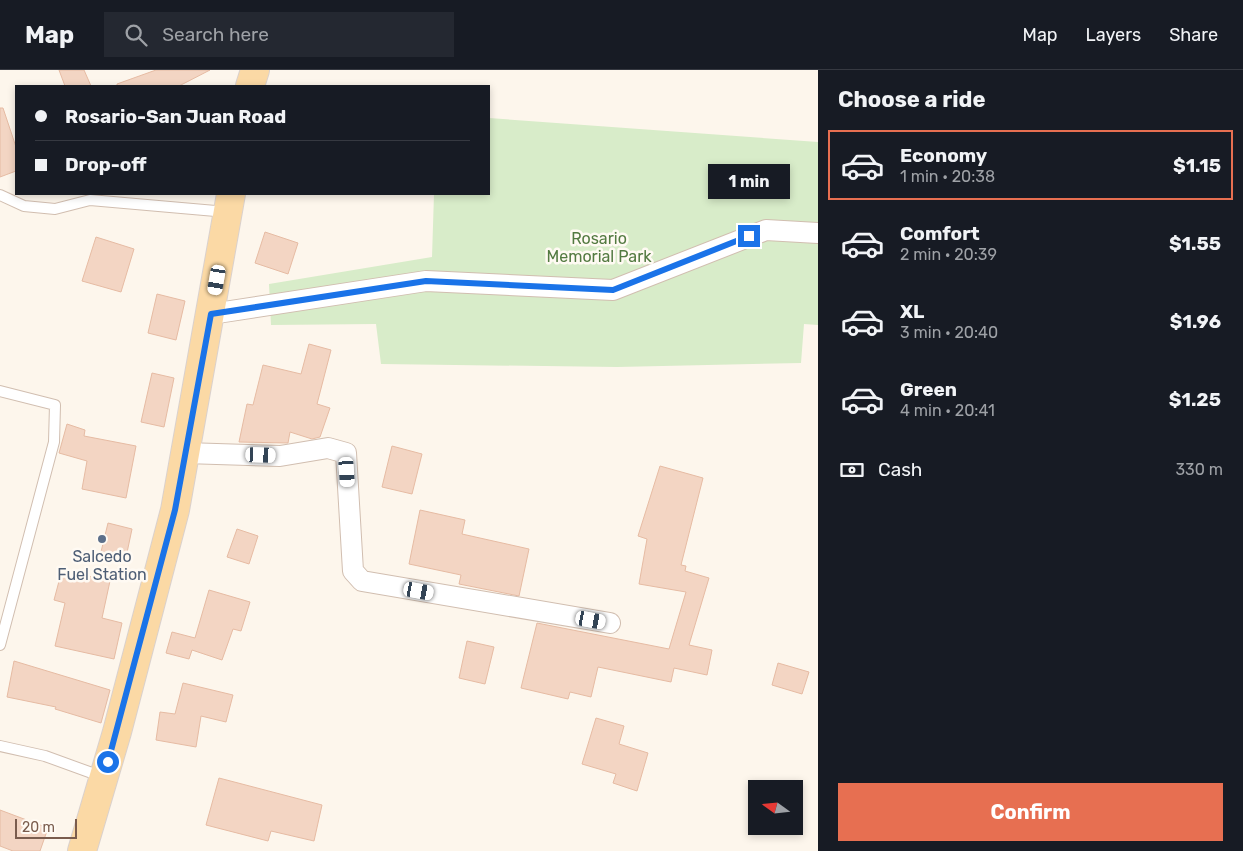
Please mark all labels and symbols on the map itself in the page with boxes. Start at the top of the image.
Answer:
callout: 1 min [708,164,790,198]
route end [738,225,760,247]
park label: Rosario Memorial Park [547,229,652,266]
car [207,264,226,296]
car [245,447,276,463]
car [338,457,355,487]
marker: Salcedo Fuel Station [96,533,108,545]
place label: Salcedo Fuel Station [57,547,147,584]
car [402,581,435,601]
car [574,610,607,630]
route start [97,751,119,773]
north arrow [748,780,802,835]
scale bar [15,816,78,839]

